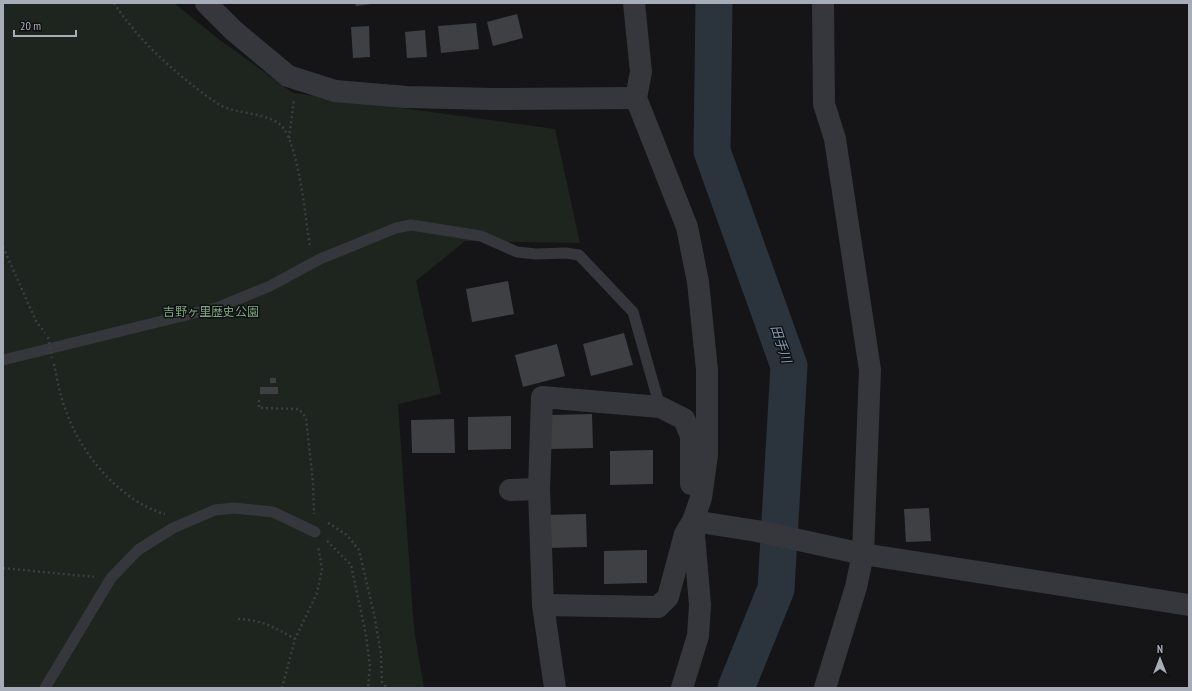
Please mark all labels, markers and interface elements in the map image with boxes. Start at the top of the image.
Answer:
scale bar [14,12,76,38]
text: 20 m [20,18,41,33]
park label: 吉野ヶ里歴史公園 [163,304,259,319]
water label: 田手川 [767,323,796,367]
north arrow [1140,639,1180,679]
text: N [1157,642,1163,656]

